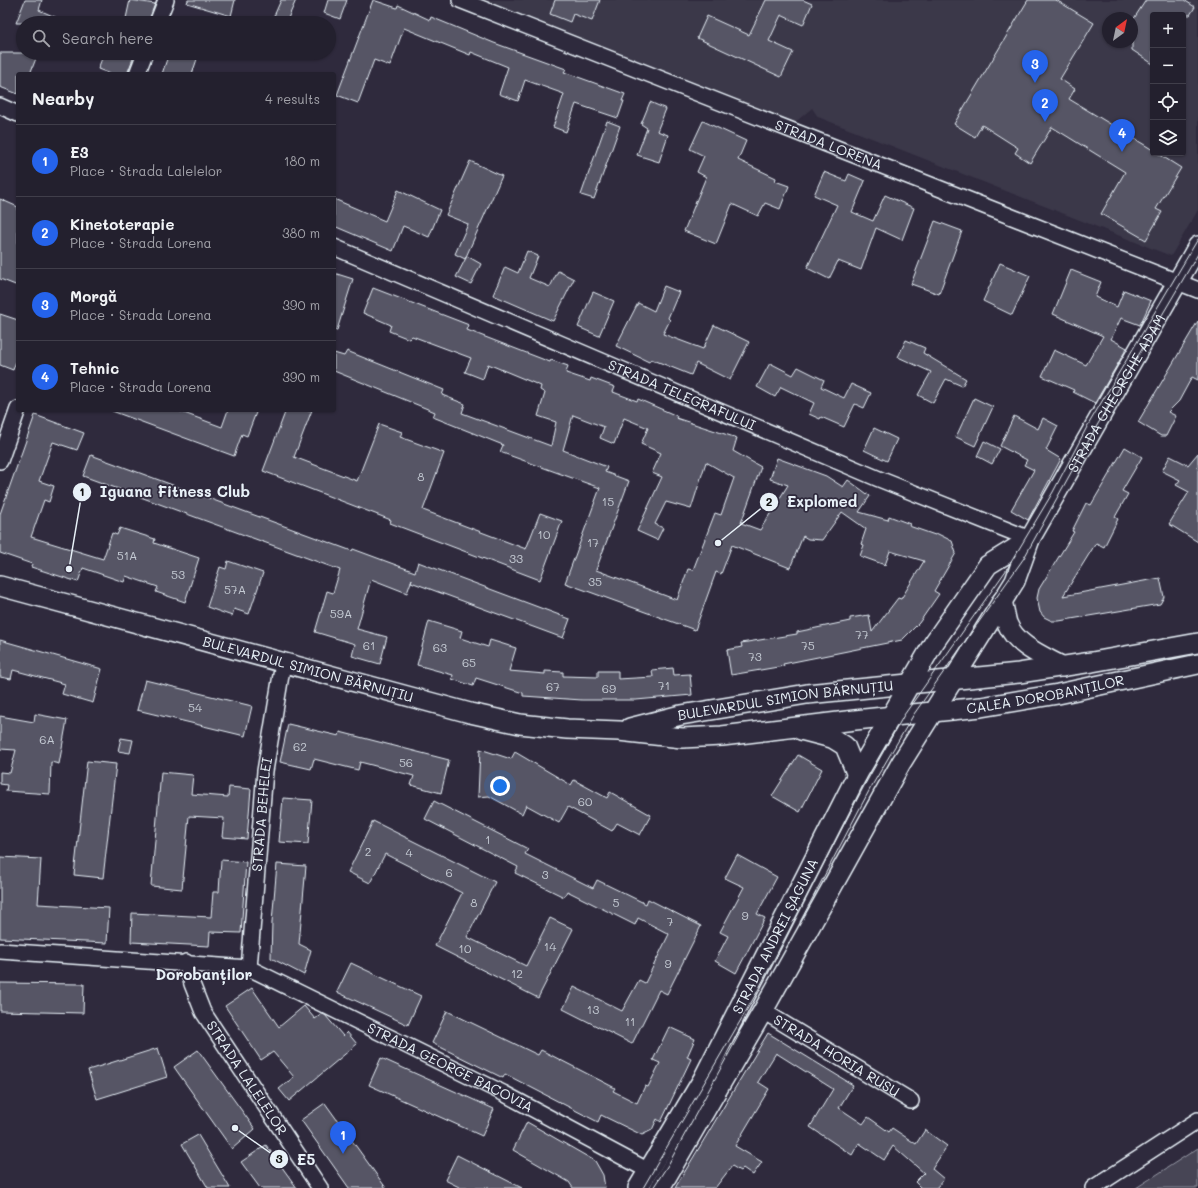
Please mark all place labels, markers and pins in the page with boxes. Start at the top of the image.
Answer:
pin: 3 [1022,50,1048,83]
pin: 2 [1032,89,1058,122]
pin: 4 [1109,119,1135,152]
callout: Iguana Fitness Club [72,478,258,505]
callout: Explomed [759,488,865,515]
pin: 1 [330,1121,356,1154]
callout: E5 [269,1146,323,1173]

